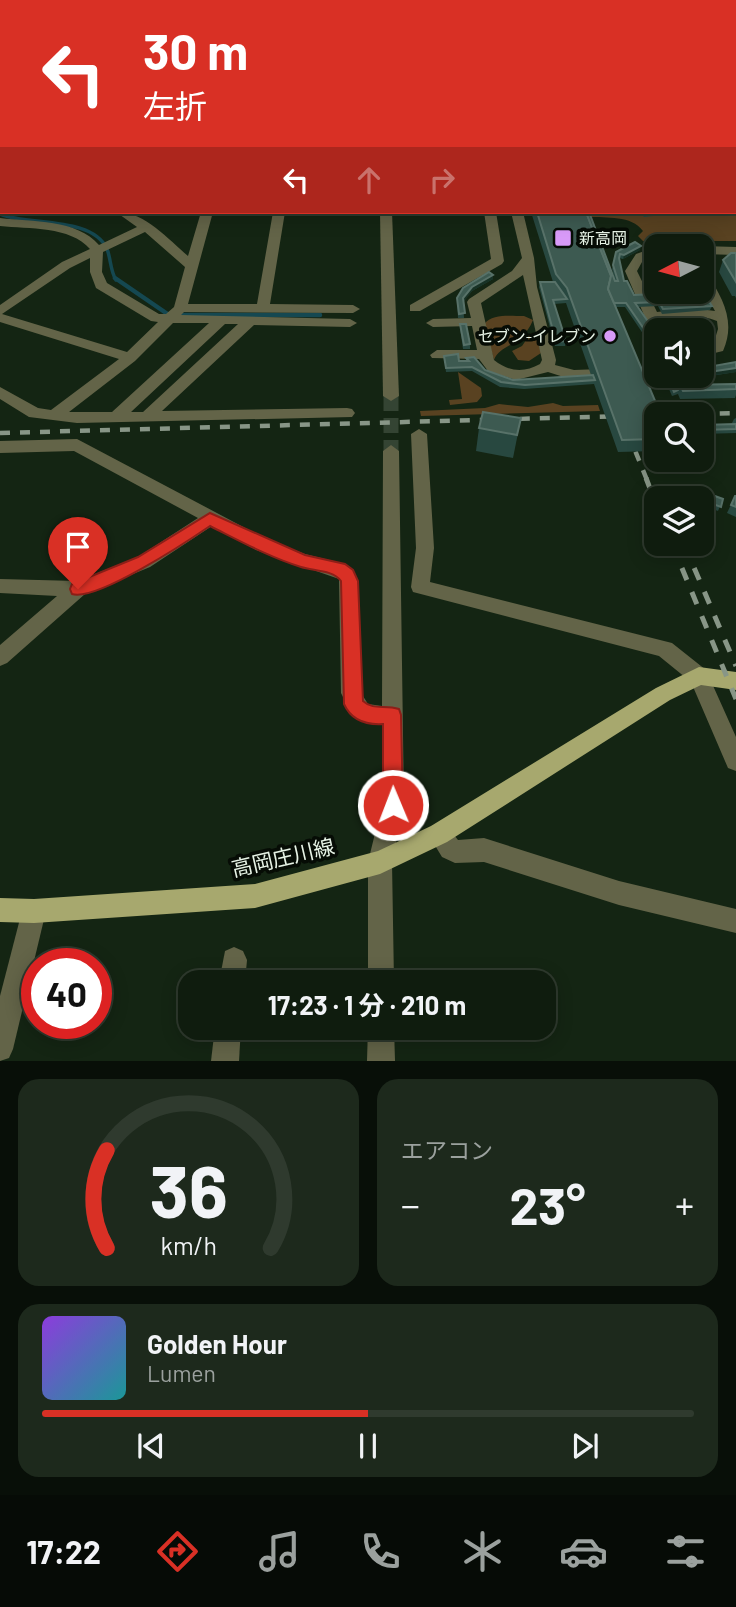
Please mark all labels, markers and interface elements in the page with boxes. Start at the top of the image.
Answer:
text: 30 m [143,21,248,80]
icon: left [28,28,119,119]
text: 左折 [143,86,207,124]
icon: left [277,161,315,199]
icon: ahead [350,161,388,199]
icon: right [423,161,461,199]
marker: 新高岡 [553,228,573,248]
place label: 新高岡 [579,228,627,247]
north arrow [644,234,714,304]
map controls [644,234,714,556]
button: sound [644,318,714,388]
place label: セブン-イレブン [478,326,596,345]
marker: セブン-イレブン [602,328,618,344]
button: search [644,402,714,472]
button: layers [644,486,714,556]
pin [48,517,108,589]
icon: arrive [59,528,97,566]
position arrow [356,768,430,842]
street label: 高岡庄川線 [229,833,337,881]
speed limit sign: 40 [21,948,112,1039]
text: 17:23 · 1 分 · 210 m [268,989,466,1020]
text: エアコン [401,1136,493,1164]
text: 36 [149,1146,228,1234]
text: 23° [509,1173,586,1235]
text: − [401,1181,420,1227]
text: + [675,1181,694,1227]
text: km/h [160,1230,217,1260]
text: Golden Hour [147,1328,287,1359]
text: Lumen [147,1359,216,1387]
icon: previous [132,1427,170,1465]
icon: pause [349,1427,387,1465]
icon: next [566,1427,604,1465]
icon: directions [153,1527,202,1576]
icon: music [255,1527,304,1576]
icon: phone [356,1527,405,1576]
icon: climate [458,1527,507,1576]
icon: car [559,1527,608,1576]
icon: filters [661,1527,710,1576]
text: 17:22 [26,1532,101,1570]

